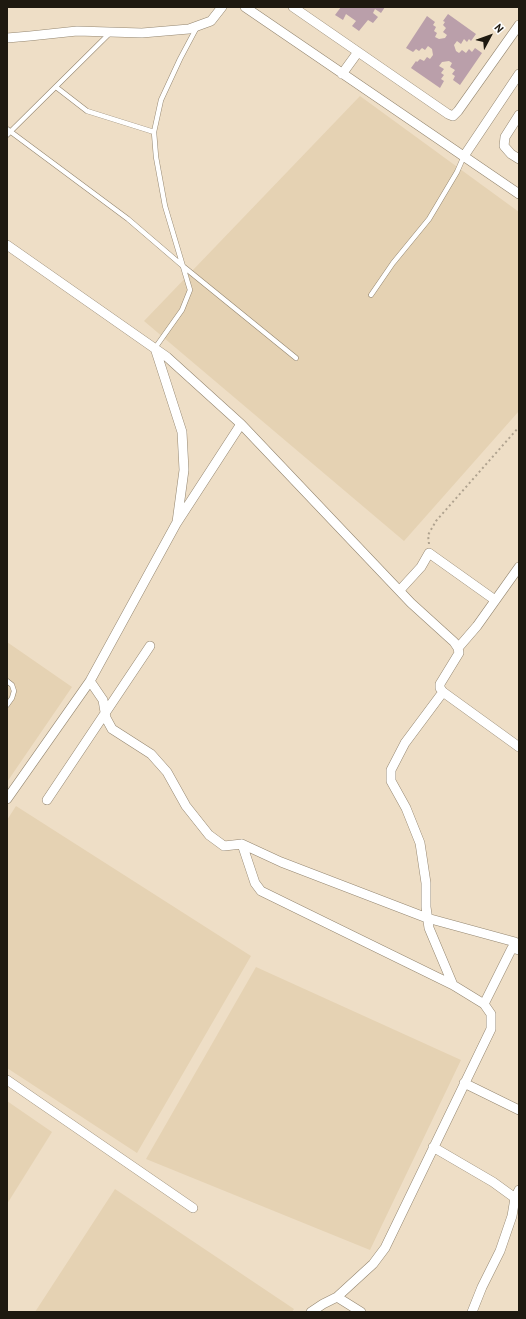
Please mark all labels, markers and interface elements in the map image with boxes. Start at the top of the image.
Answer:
north arrow [470,16,510,56]
text: N [491,21,507,35]

